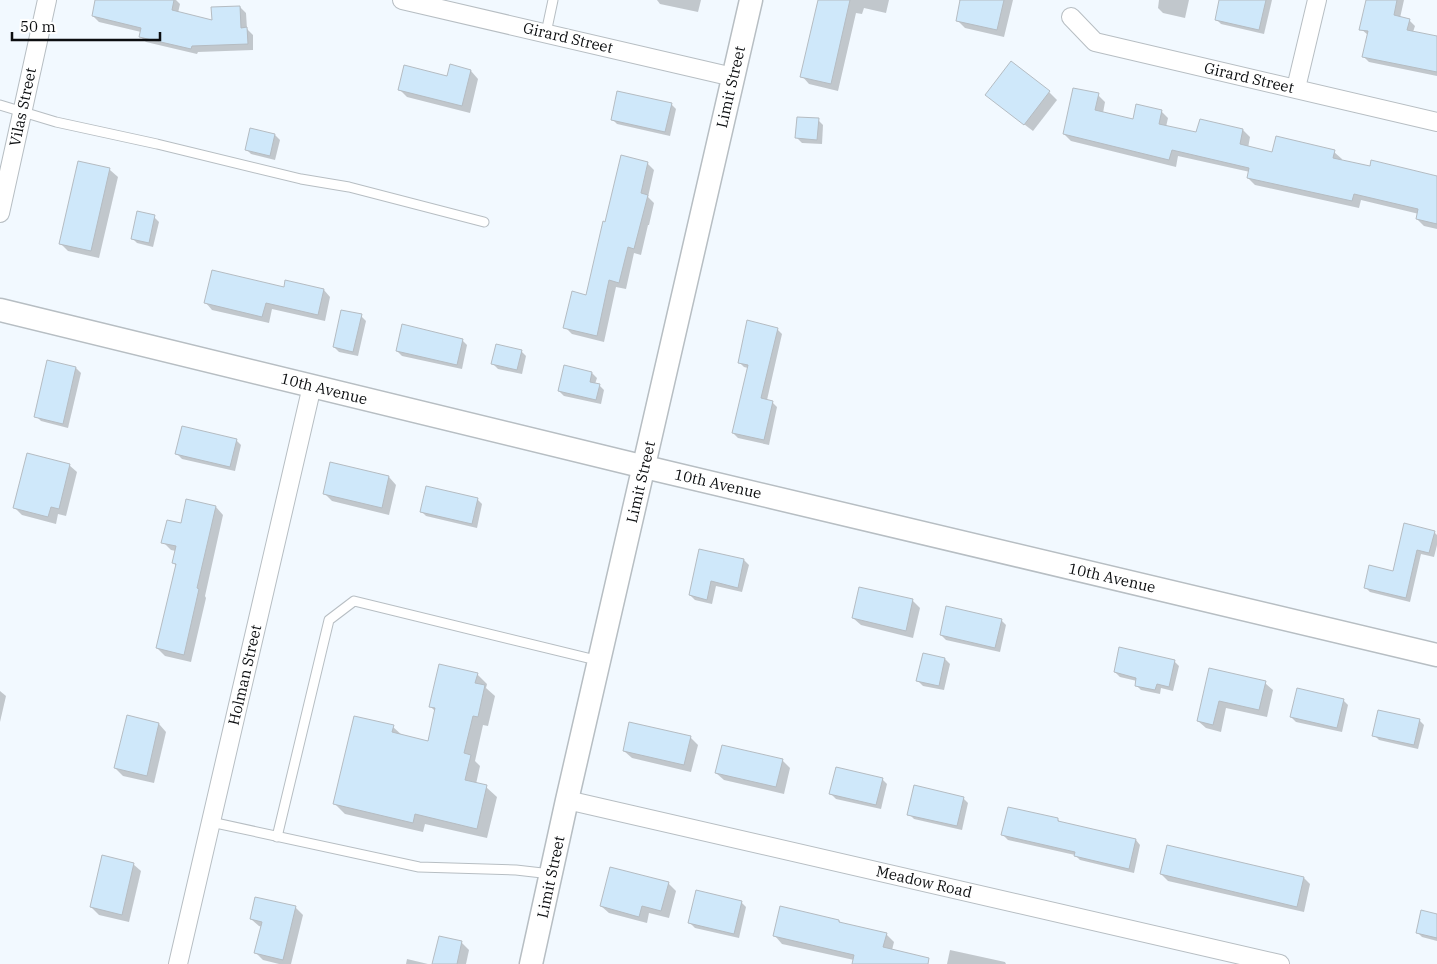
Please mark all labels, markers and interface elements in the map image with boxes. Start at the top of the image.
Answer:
scale bar [12,10,160,42]
text: 50 m [20,17,56,36]
street label: Girard Street [521,18,615,57]
street label: Limit Street [712,44,749,130]
street label: Girard Street [1202,58,1296,97]
street label: Vilas Street [5,66,40,148]
street label: 10th Avenue [279,369,370,408]
street label: Limit Street [622,439,659,525]
street label: 10th Avenue [673,464,764,503]
street label: 10th Avenue [1067,558,1158,597]
street label: Holman Street [224,623,265,727]
street label: Limit Street [533,834,568,920]
street label: Meadow Road [874,861,974,902]

